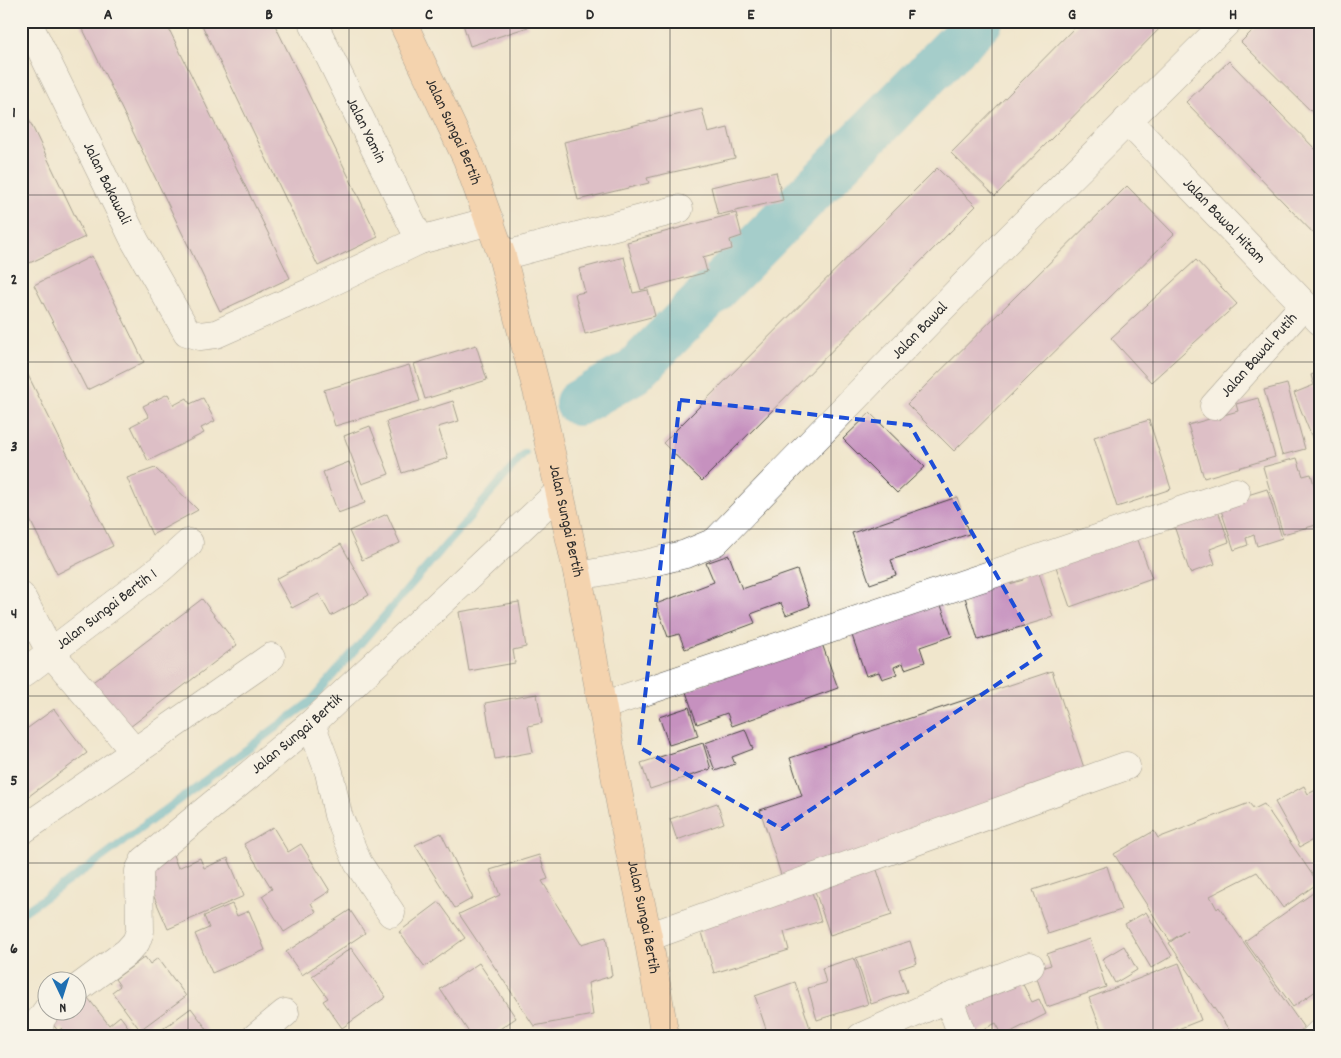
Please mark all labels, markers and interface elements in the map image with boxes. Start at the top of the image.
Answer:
text: A [104,4,113,27]
text: B [265,4,273,27]
text: C [425,4,433,27]
text: D [586,4,595,27]
text: E [747,4,755,27]
text: F [908,4,916,27]
text: G [1068,4,1076,27]
text: H [1229,4,1237,27]
street label: Jalan Sungai Bertih [419,74,487,188]
street label: Jalan Yamin [340,94,392,167]
text: 1 [12,102,16,125]
street label: Jalan Bakawali [77,138,137,229]
street label: Jalan Bawal Hitam [1177,173,1271,269]
text: 2 [11,269,18,292]
street label: Jalan Bawal [886,297,954,365]
street label: Jalan Bawal Putih [1215,308,1303,403]
text: 3 [10,436,18,459]
street label: Jalan Sungai Bertih [542,462,589,579]
street label: Jalan Sungai Bertih 1 [51,563,162,656]
text: 4 [11,603,17,626]
street label: Jalan Sungai Bertik [246,688,348,780]
text: 5 [10,770,18,793]
street label: Jalan Sungai Bertih [621,858,666,976]
text: 6 [10,938,18,961]
north arrow [38,970,88,1020]
text: N [59,997,67,1017]

